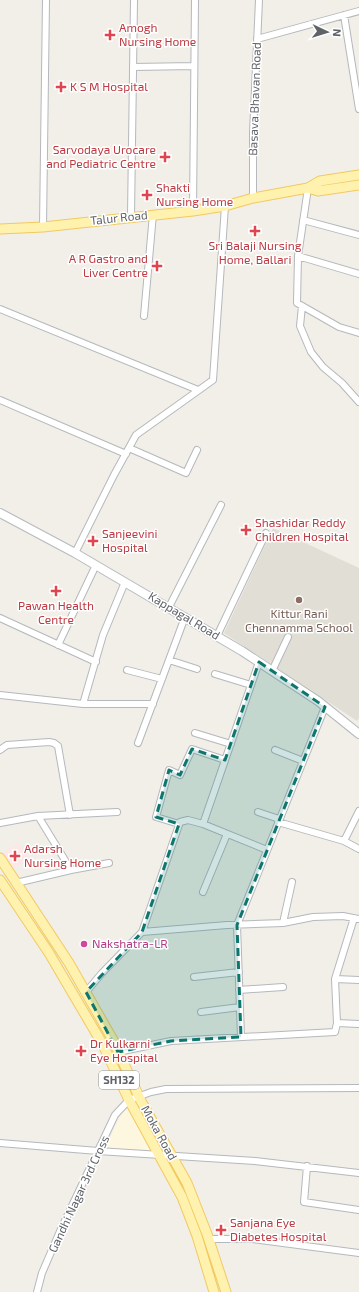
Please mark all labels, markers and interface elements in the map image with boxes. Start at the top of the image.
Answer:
north arrow [307,12,347,52]
place label: Amogh Nursing Home [119,20,196,48]
text: N [331,28,344,37]
marker: Amogh Nursing Home [104,29,116,41]
street label: Basava Bhavan Road [245,42,263,156]
place label: K S M Hospital [70,79,148,93]
marker: K S M Hospital [55,81,67,93]
place label: Sarvodaya Urocare and Pediatric Centre [46,142,156,170]
marker: Sarvodaya Urocare and Pediatric Centre [159,151,171,163]
place label: Shakti Nursing Home [156,180,233,208]
marker: Shakti Nursing Home [141,189,153,201]
street label: Talur Road [89,207,148,227]
marker: Sri Balaji Nursing Home, Ballari [249,225,261,237]
place label: Sri Balaji Nursing Home, Ballari [209,238,302,266]
place label: A R Gastro and Liver Centre [69,251,148,279]
marker: A R Gastro and Liver Centre [151,260,163,272]
place label: Shashidar Reddy Children Hospital [255,515,349,543]
marker: Shashidar Reddy Children Hospital [240,524,252,536]
place label: Sanjeevini Hospital [102,526,157,554]
marker: Sanjeevini Hospital [87,535,99,547]
marker: Pawan Health Centre [50,585,62,597]
street label: Kappagal Road [146,588,223,642]
marker: Kittur Rani Chennamma School [294,595,304,605]
place label: Pawan Health Centre [18,598,94,626]
place label: Kittur Rani Chennamma School [245,606,353,634]
place label: Adarsh Nursing Home [24,841,101,869]
marker: Adarsh Nursing Home [9,850,21,862]
place label: Nakshatra-LR [92,936,168,950]
marker: Nakshatra-LR [79,939,89,949]
place label: Dr Kulkarni Eye Hospital [90,1036,158,1064]
marker: Dr Kulkarni Eye Hospital [75,1045,87,1057]
road number: SH132 [99,1071,139,1089]
street label: Moka Road [139,1103,181,1162]
street label: Gandhi Nagar 3rd Cross [45,1133,111,1254]
place label: Sanjana Eye Diabetes Hospital [230,1215,327,1243]
marker: Sanjana Eye Diabetes Hospital [215,1224,227,1236]

